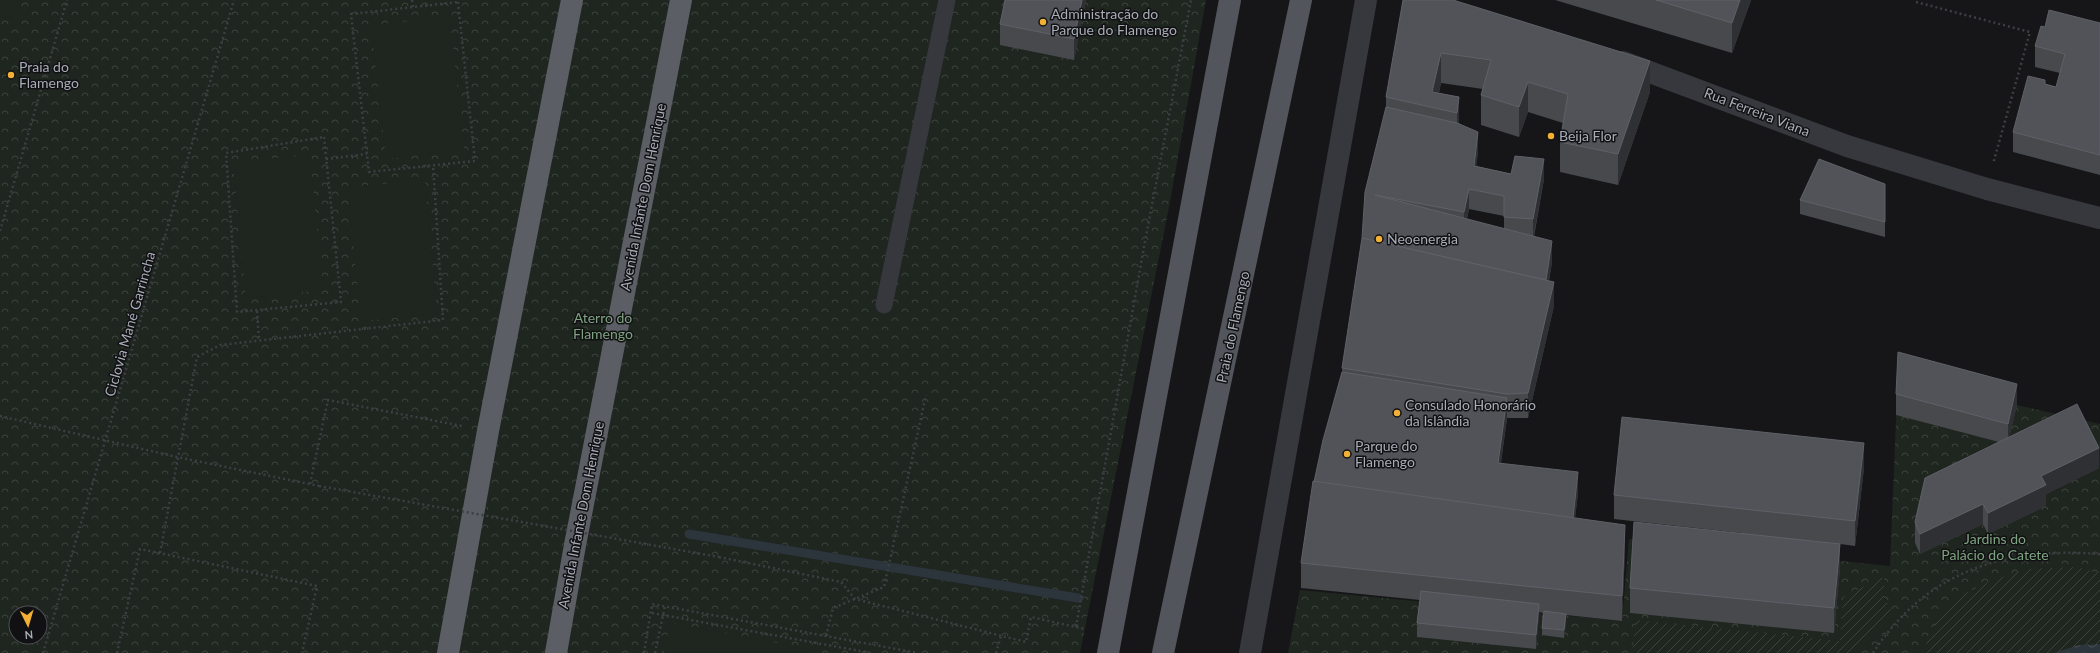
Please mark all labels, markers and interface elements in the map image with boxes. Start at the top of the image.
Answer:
place label: Administração do Parque do Flamengo [1051,5,1177,38]
marker: Administração do Parque do Flamengo [1038,17,1048,27]
place label: Praia do Flamengo [19,58,79,91]
marker: Praia do Flamengo [6,70,16,80]
street label: Rua Ferreira Viana [1702,84,1812,140]
street label: Avenida Infante Dom Henrique [616,102,669,292]
place label: Beija Flor [1559,127,1617,144]
marker: Beija Flor [1546,131,1556,141]
place label: Neoenergia [1387,230,1458,247]
marker: Neoenergia [1374,234,1384,244]
street label: Ciclovia Mané Garrincha [101,249,158,398]
street label: Praia do Flamengo [1212,270,1253,384]
park label: Aterro do Flamengo [573,309,633,342]
place label: Consulado Honorário da Islândia [1405,396,1536,429]
marker: Consulado Honorário da Islândia [1392,408,1402,418]
street label: Avenida Infante Dom Henrique [554,420,607,610]
place label: Parque do Flamengo [1355,437,1417,470]
marker: Parque do Flamengo [1342,449,1352,459]
park label: Jardins do Palácio do Catete [1941,530,2049,563]
north arrow [8,605,48,645]
text: N [24,629,34,642]

